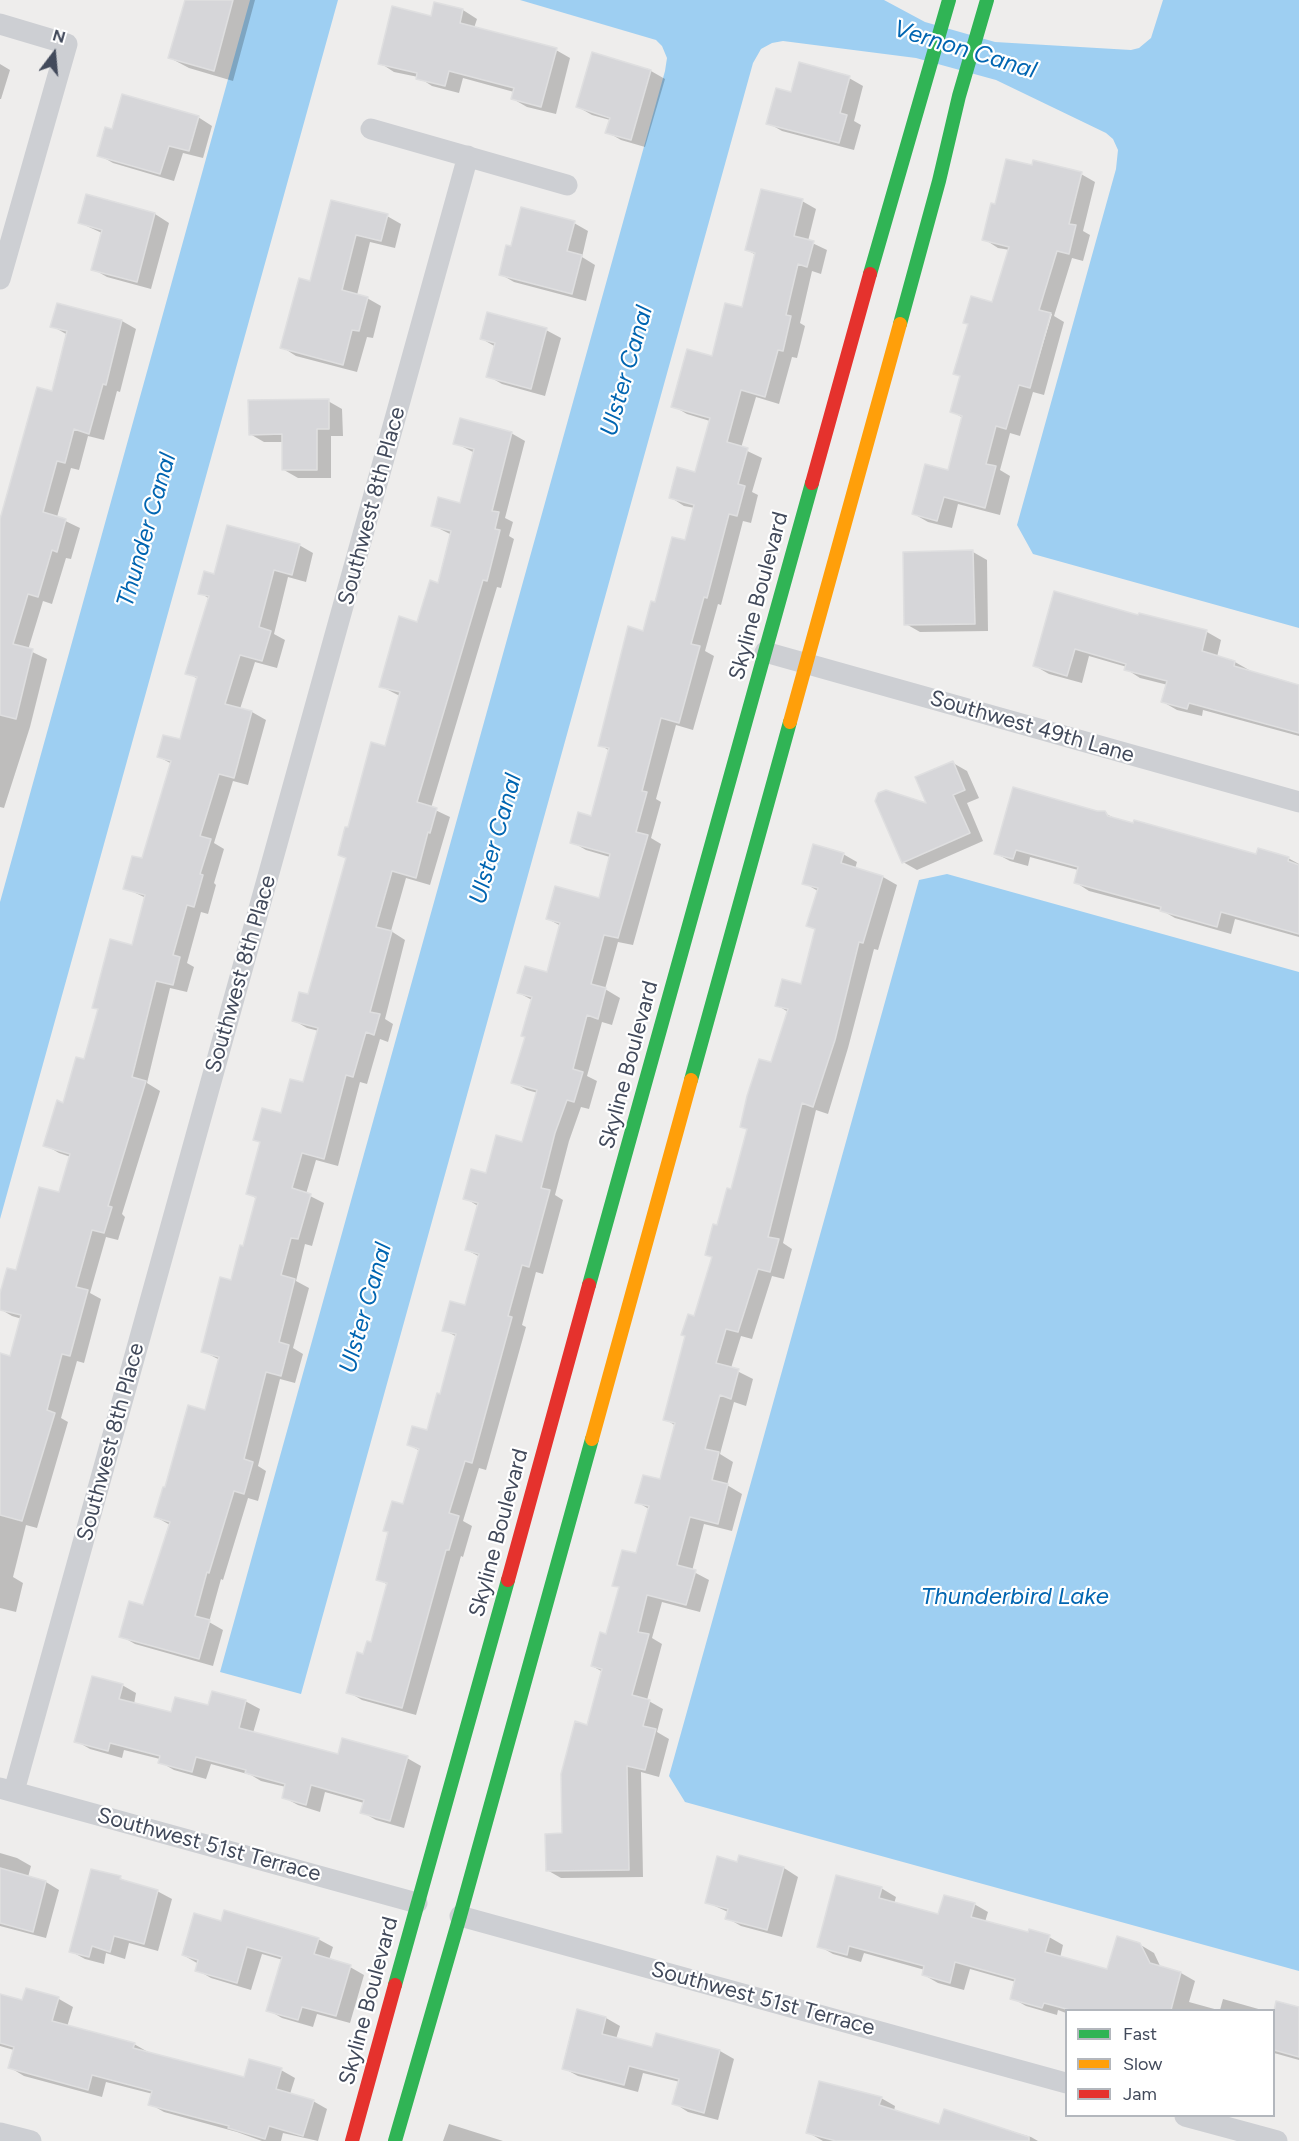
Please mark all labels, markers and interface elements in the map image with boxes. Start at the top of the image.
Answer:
water label: Vernon Canal [890,15,1040,85]
north arrow [24,24,84,84]
text: N [51,25,68,47]
water label: Ulster Canal [595,303,659,439]
street label: Southwest 8th Place [333,404,411,608]
water label: Thunder Canal [111,450,183,610]
street label: Skyline Boulevard [724,509,794,683]
street label: Southwest 49th Lane [927,685,1137,769]
water label: Ulster Canal [464,771,528,907]
street label: Southwest 8th Place [200,872,282,1076]
street label: Skyline Boulevard [594,978,664,1152]
water label: Ulster Canal [334,1240,398,1376]
street label: Southwest 8th Place [72,1340,150,1544]
street label: Skyline Boulevard [464,1446,534,1620]
water label: Thunderbird Lake [921,1583,1109,1611]
street label: Southwest 51st Terrace [94,1802,324,1888]
street label: Skyline Boulevard [334,1914,404,2088]
street label: Southwest 51st Terrace [648,1956,878,2042]
legend [1065,2009,1275,2117]
text: Fast [1123,2023,1157,2045]
text: Slow [1123,2053,1162,2075]
text: Jam [1123,2083,1157,2105]

